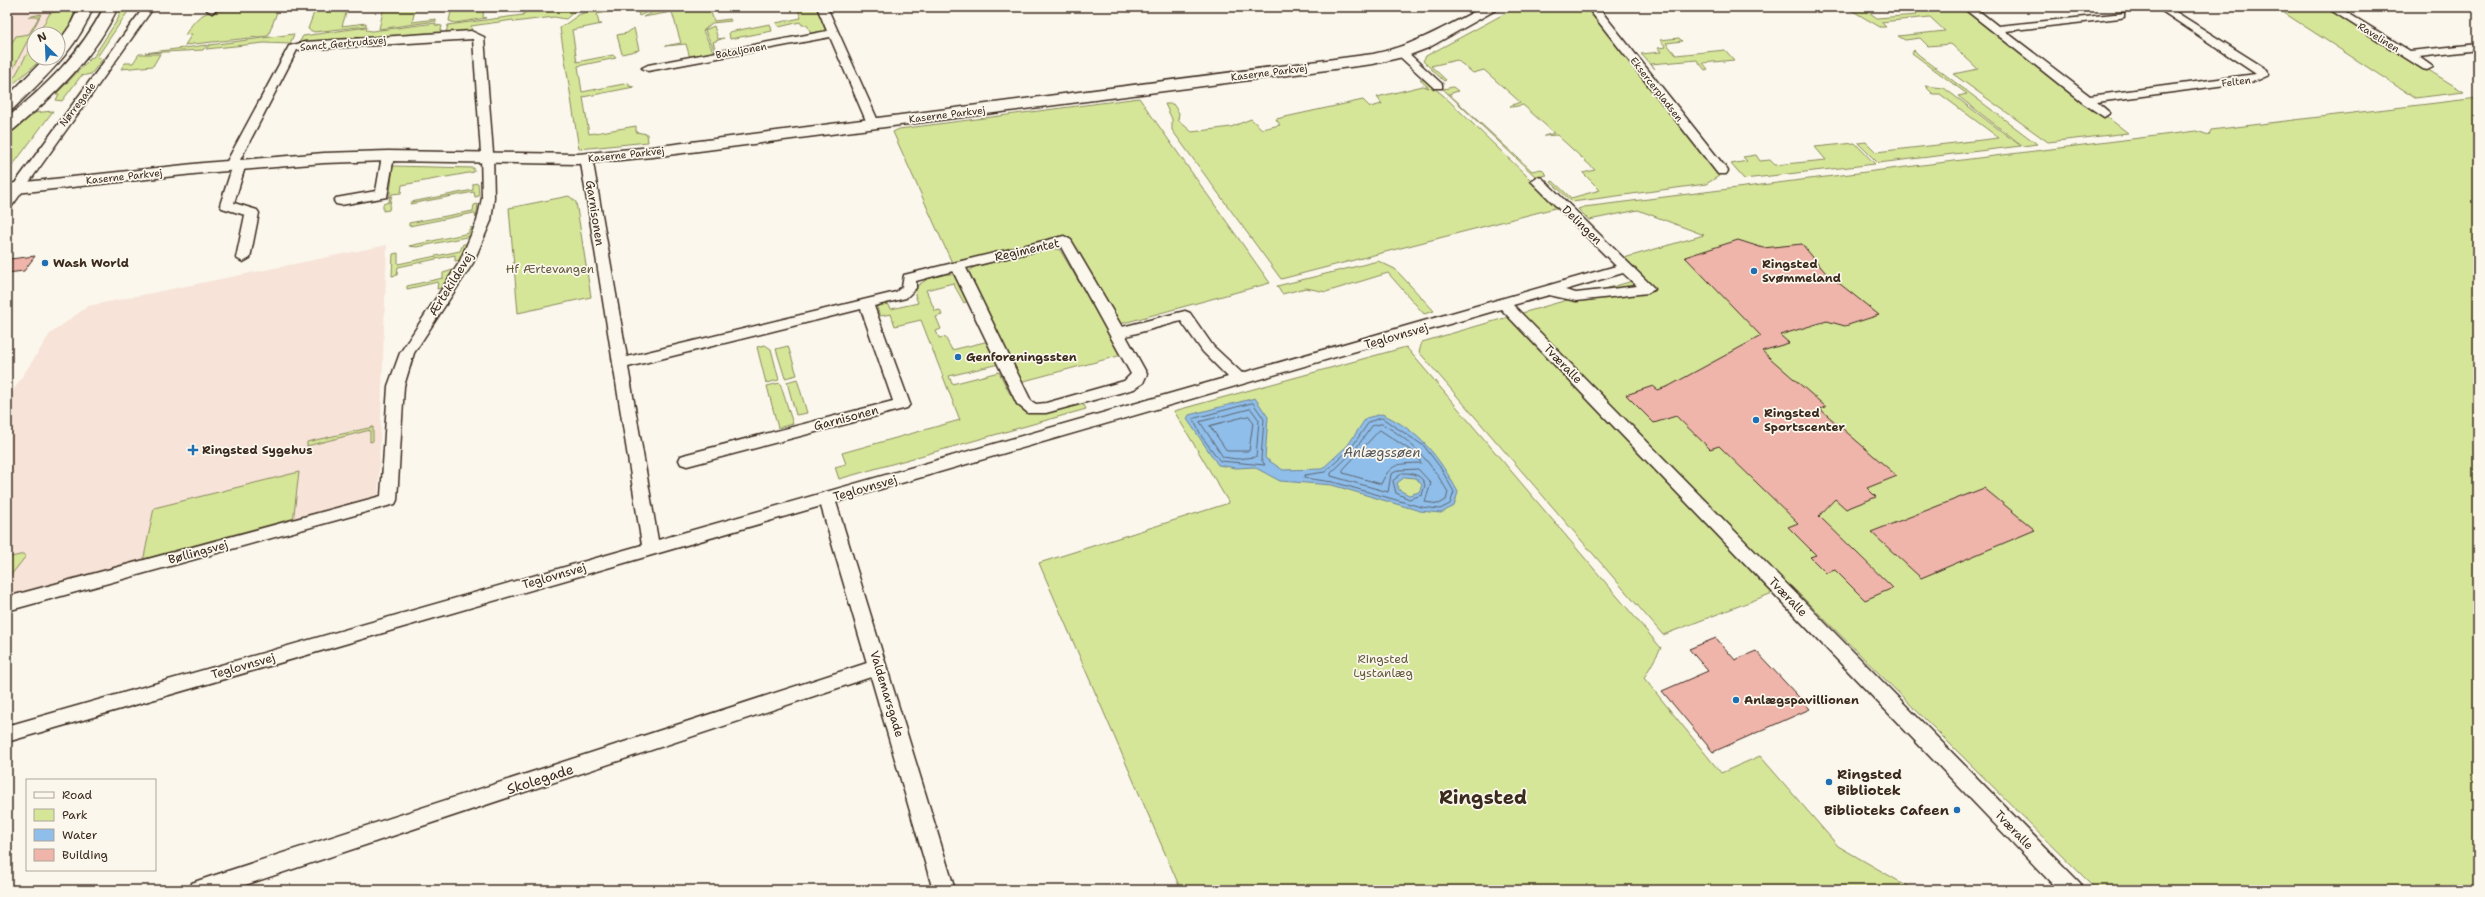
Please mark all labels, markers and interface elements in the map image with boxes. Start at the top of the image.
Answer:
street label: Ravelinen [2355,20,2402,55]
north arrow [26,26,66,66]
text: N [35,29,49,46]
street label: Sanct Gertrudsvej [299,33,387,54]
street label: Bataljonen [715,40,768,61]
street label: Eksercerpladsen [1627,54,1686,124]
street label: Kaserne Parkvej [1230,61,1308,84]
street label: Felten [2221,73,2251,90]
street label: Nørregade [57,79,98,129]
street label: Kaserne Parkvej [908,103,986,126]
street label: Kaserne Parkvej [587,144,665,165]
street label: Kaserne Parkvej [85,166,163,187]
street label: Garnisonen [582,179,608,247]
street label: Delingen [1559,202,1605,248]
street label: Regimentet [993,235,1061,265]
street label: Ærtekildevej [425,249,477,319]
place label: Wash World [53,255,129,271]
place label: Ringsted Svømmeland [1762,256,1841,286]
marker: Wash World [40,258,50,268]
park label: Hf Ærtevangen [506,261,594,277]
marker: Ringsted Svømmeland [1749,266,1759,276]
street label: Teglovnsvej [1362,319,1430,353]
street label: Tværalle [1540,341,1586,387]
place label: Genforeningssten [966,349,1077,365]
marker: Genforeningssten [953,352,963,362]
street label: Garnisonen [812,402,880,434]
place label: Ringsted Sportscenter [1764,405,1845,435]
marker: Ringsted Sportscenter [1751,415,1761,425]
place label: Ringsted Sygehus [202,442,313,458]
marker: Ringsted Sygehus [187,444,199,456]
water label: Anlægssøen [1344,444,1420,461]
street label: Teglovnsvej [831,471,899,505]
street label: Bøllingsvej [166,536,230,568]
street label: Teglovnsvej [520,559,588,593]
street label: Tværalle [1765,574,1811,620]
street label: Teglovnsvej [209,649,277,683]
street label: Valdemarsgade [866,649,908,739]
park label: Ringsted Lystanlæg [1353,651,1413,681]
place label: Anlægspavillionen [1744,692,1859,708]
marker: Anlægspavillionen [1731,695,1741,705]
street label: Skolegade [504,760,576,798]
place label: Ringsted Bibliotek [1837,765,1902,799]
marker: Ringsted Bibliotek [1824,777,1834,787]
legend [26,779,156,871]
district label: Ringsted [1439,785,1527,810]
text: Road [62,787,93,803]
place label: Biblioteks Cafeen [1824,801,1949,819]
marker: Biblioteks Cafeen [1952,805,1962,815]
text: Park [62,807,88,823]
street label: Tværalle [1991,807,2037,853]
text: Water [62,827,98,843]
text: Building [62,847,108,863]

